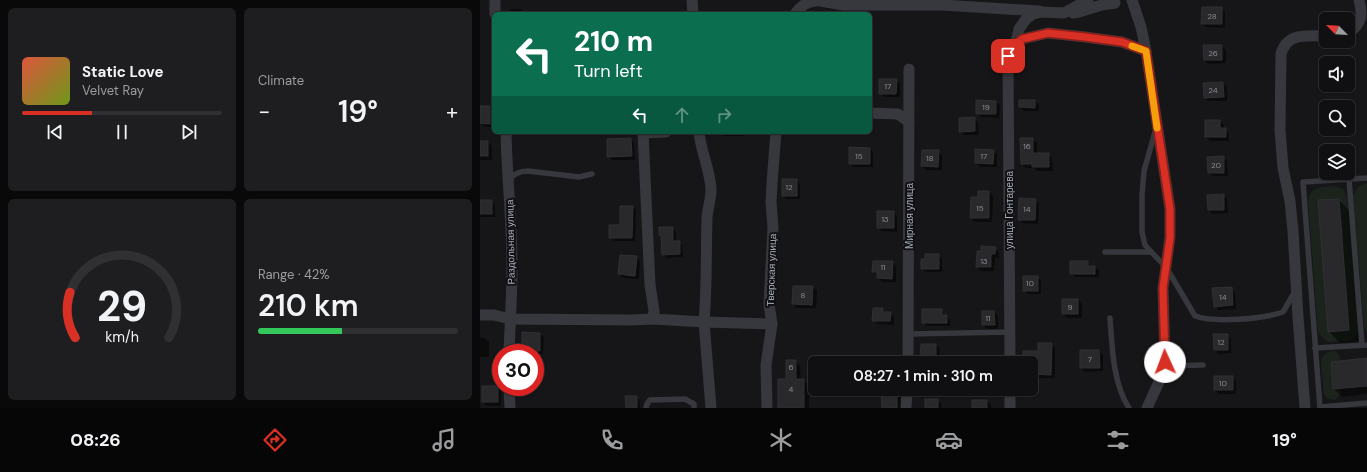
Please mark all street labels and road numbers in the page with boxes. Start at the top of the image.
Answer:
street label: улица Гонтарева [1003,171,1016,249]
street label: Мирная улица [903,183,916,249]
street label: Раздольная улица [503,199,518,285]
street label: Тверская улица [764,233,779,307]

